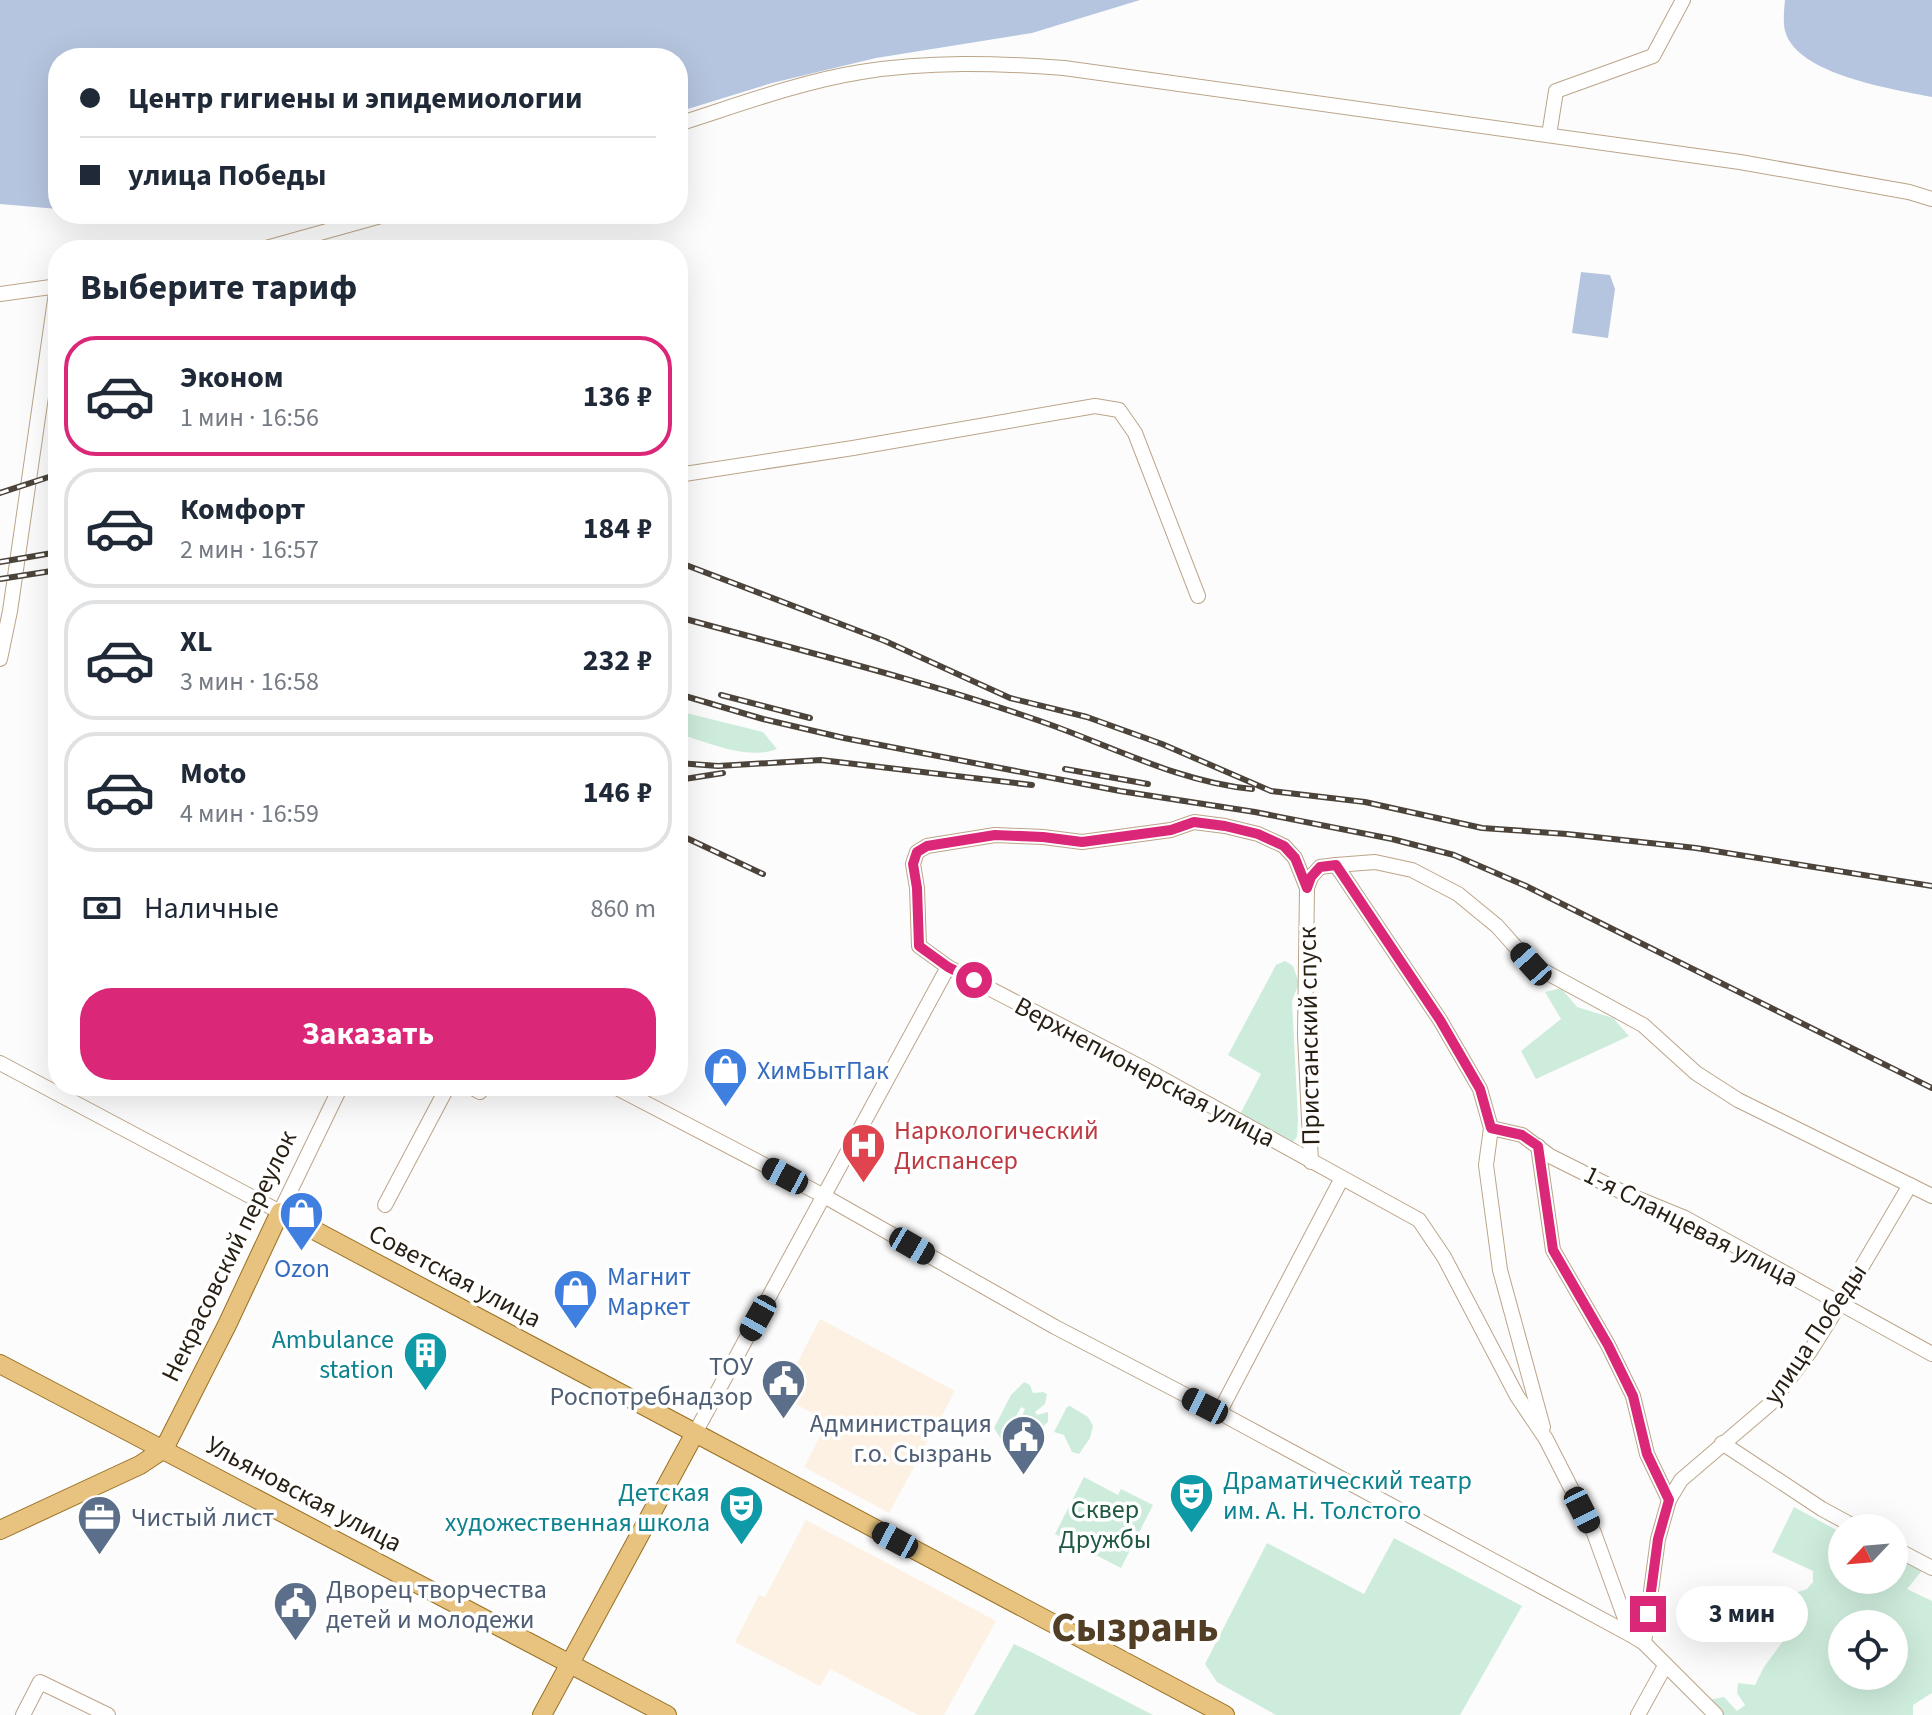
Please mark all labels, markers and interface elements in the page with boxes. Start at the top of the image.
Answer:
text: Центр гигиены и эпидемиологии [128,77,583,120]
text: улица Победы [128,154,326,197]
text: Выберите тариф [80,262,357,313]
text: Эконом [180,356,284,399]
icon: car [84,360,156,432]
text: 136 ₽ [583,375,652,418]
text: 1 мин · 16:56 [180,399,319,436]
text: Комфорт [180,488,306,531]
icon: car [84,492,156,564]
text: 184 ₽ [583,507,652,550]
text: 2 мин · 16:57 [180,531,319,568]
text: XL [180,620,213,663]
icon: car [84,624,156,696]
text: 232 ₽ [583,639,652,682]
text: 3 мин · 16:58 [180,663,319,700]
text: Moto [180,752,246,795]
icon: car [84,756,156,828]
text: 146 ₽ [583,771,652,814]
text: 4 мин · 16:59 [180,795,319,832]
icon: cash [80,886,124,930]
text: Наличные [144,887,279,930]
text: 860 m [590,890,656,927]
street label: Пристанский спуск [1289,926,1329,1146]
car [1506,938,1556,990]
route start [956,962,992,998]
street label: Верхнепионерская улица [1008,987,1282,1157]
button: Заказать [80,988,656,1080]
shop icon: ХимБытПак [702,1046,750,1109]
place label: ХимБытПак [757,1052,889,1089]
place label: Наркологический Диспансер [894,1112,1099,1179]
hospital icon: Наркологический Диспансер [839,1121,887,1184]
street label: Некрасовский переулок [152,1124,306,1388]
car [758,1154,812,1198]
street label: 1-я Сланцевая улица [1577,1156,1805,1296]
shop icon: Ozon [278,1189,326,1252]
street label: Советская улица [362,1215,548,1337]
car [885,1224,939,1268]
place label: Ozon [274,1250,330,1287]
street label: улица Победы [1754,1256,1876,1412]
place label: Магнит Маркет [607,1258,691,1325]
shop icon: Магнит Маркет [552,1267,600,1330]
car [736,1291,780,1345]
place label: Ambulance station [272,1321,394,1388]
building icon: Ambulance station [401,1330,449,1393]
place label: ТОУ Роспотребнадзор [550,1348,754,1415]
public building icon: ТОУ Роспотребнадзор [760,1357,808,1420]
car [1178,1384,1232,1428]
place label: Администрация г.о. Сызрань [810,1405,992,1472]
public building icon: Администрация г.о. Сызрань [999,1414,1047,1477]
street label: Ульяновская улица [199,1427,409,1561]
place label: Драматический театр им. А. Н. Толстого [1223,1462,1472,1529]
theatre icon: Драматический театр им. А. Н. Толстого [1168,1471,1216,1534]
place label: Детская художественная школа [445,1474,710,1541]
theatre icon: Детская художественная школа [717,1483,765,1546]
car [1560,1483,1604,1537]
park label: Сквер Дружбы [1059,1491,1151,1558]
office icon: Чистый лист [76,1493,124,1556]
place label: Чистый лист [131,1499,274,1536]
north arrow [1828,1514,1908,1594]
map controls [1828,1514,1908,1690]
car [868,1518,922,1562]
place label: Дворец творчества детей и молодежи [326,1571,547,1638]
public building icon: Дворец творчества детей и молодежи [271,1580,319,1643]
callout: 3 мин [1676,1586,1808,1642]
text: 3 мин [1709,1595,1775,1632]
route end [1630,1596,1666,1632]
district label: Сызрань [1051,1598,1219,1658]
button: locate [1828,1610,1908,1690]

